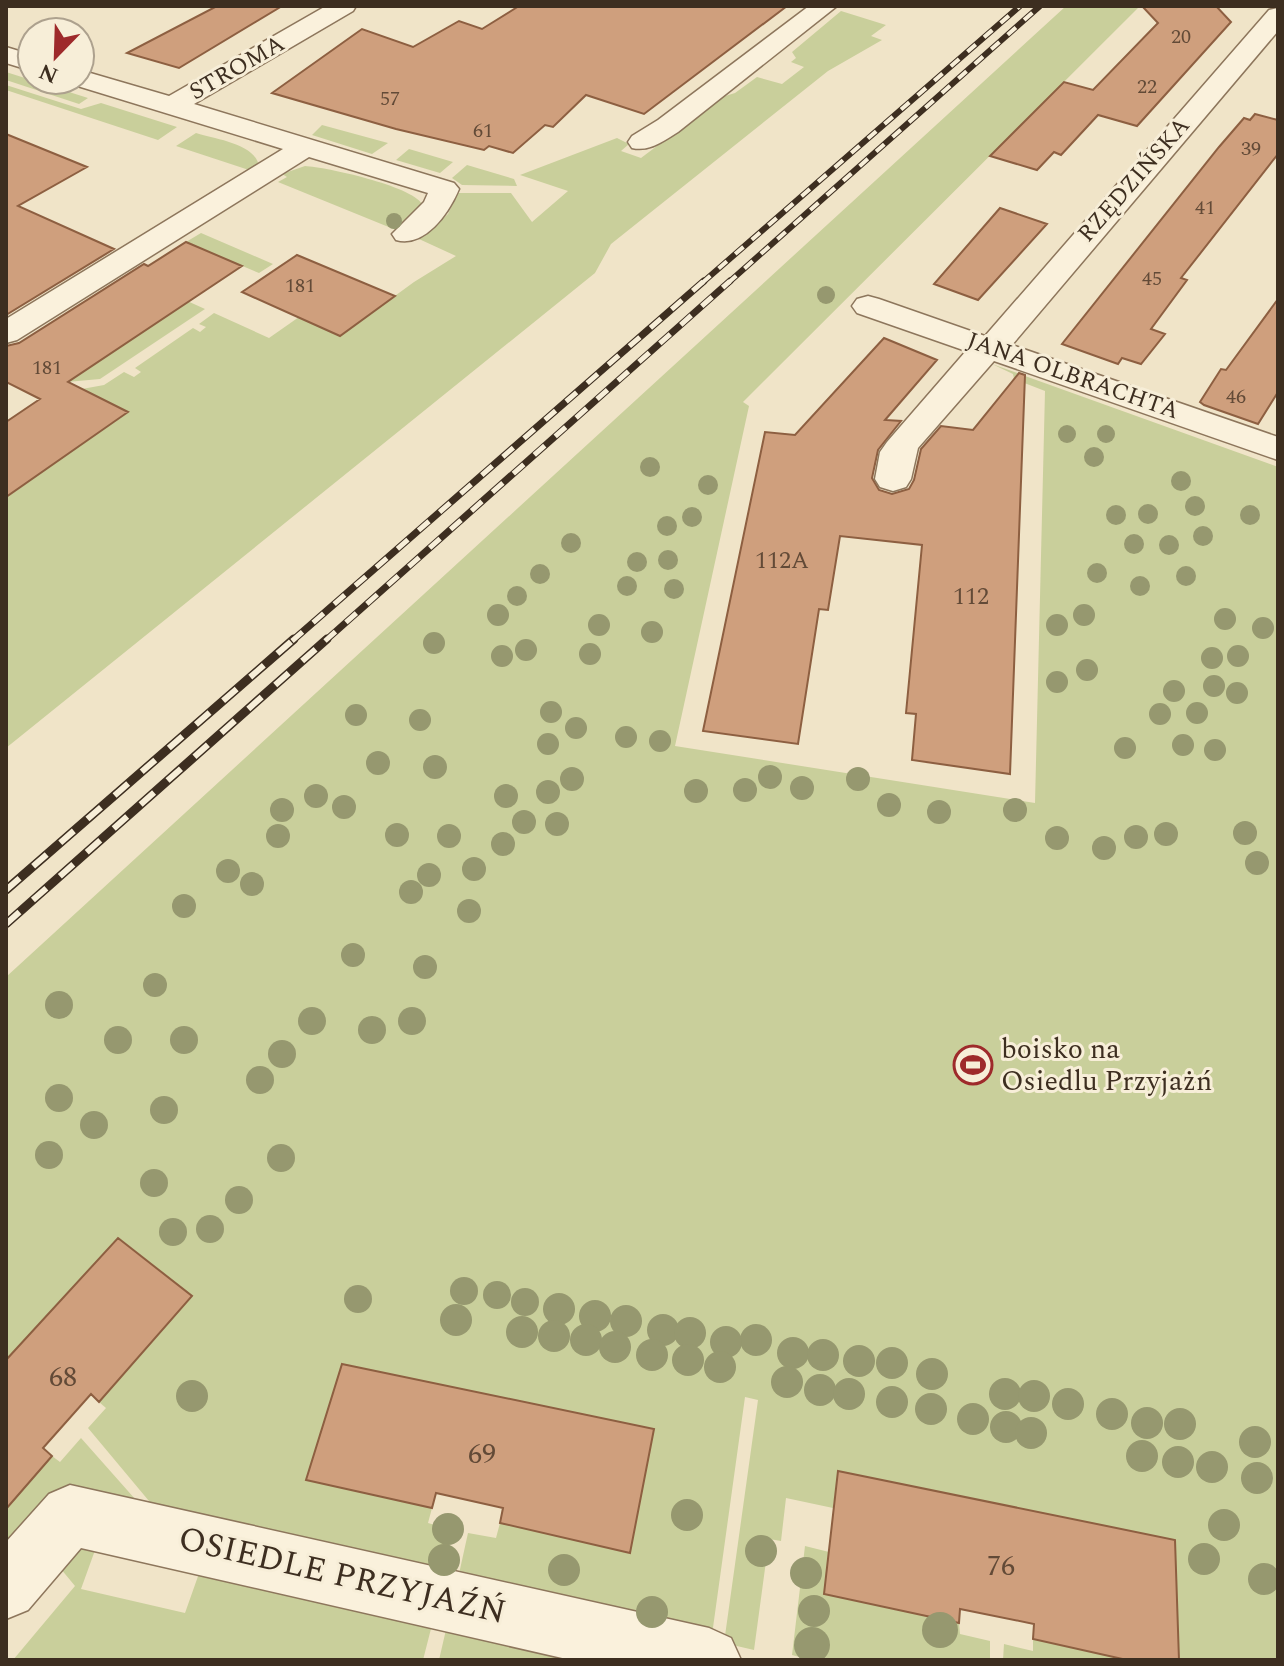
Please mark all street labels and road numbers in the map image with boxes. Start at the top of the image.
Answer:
street label: STROMA [183,26,291,110]
street label: RZĘDZIŃSKA [1069,109,1199,251]
street label: JANA OLBRACHTA [962,323,1184,429]
street label: OSIEDLE PRZYJAŹŃ [173,1513,511,1639]

